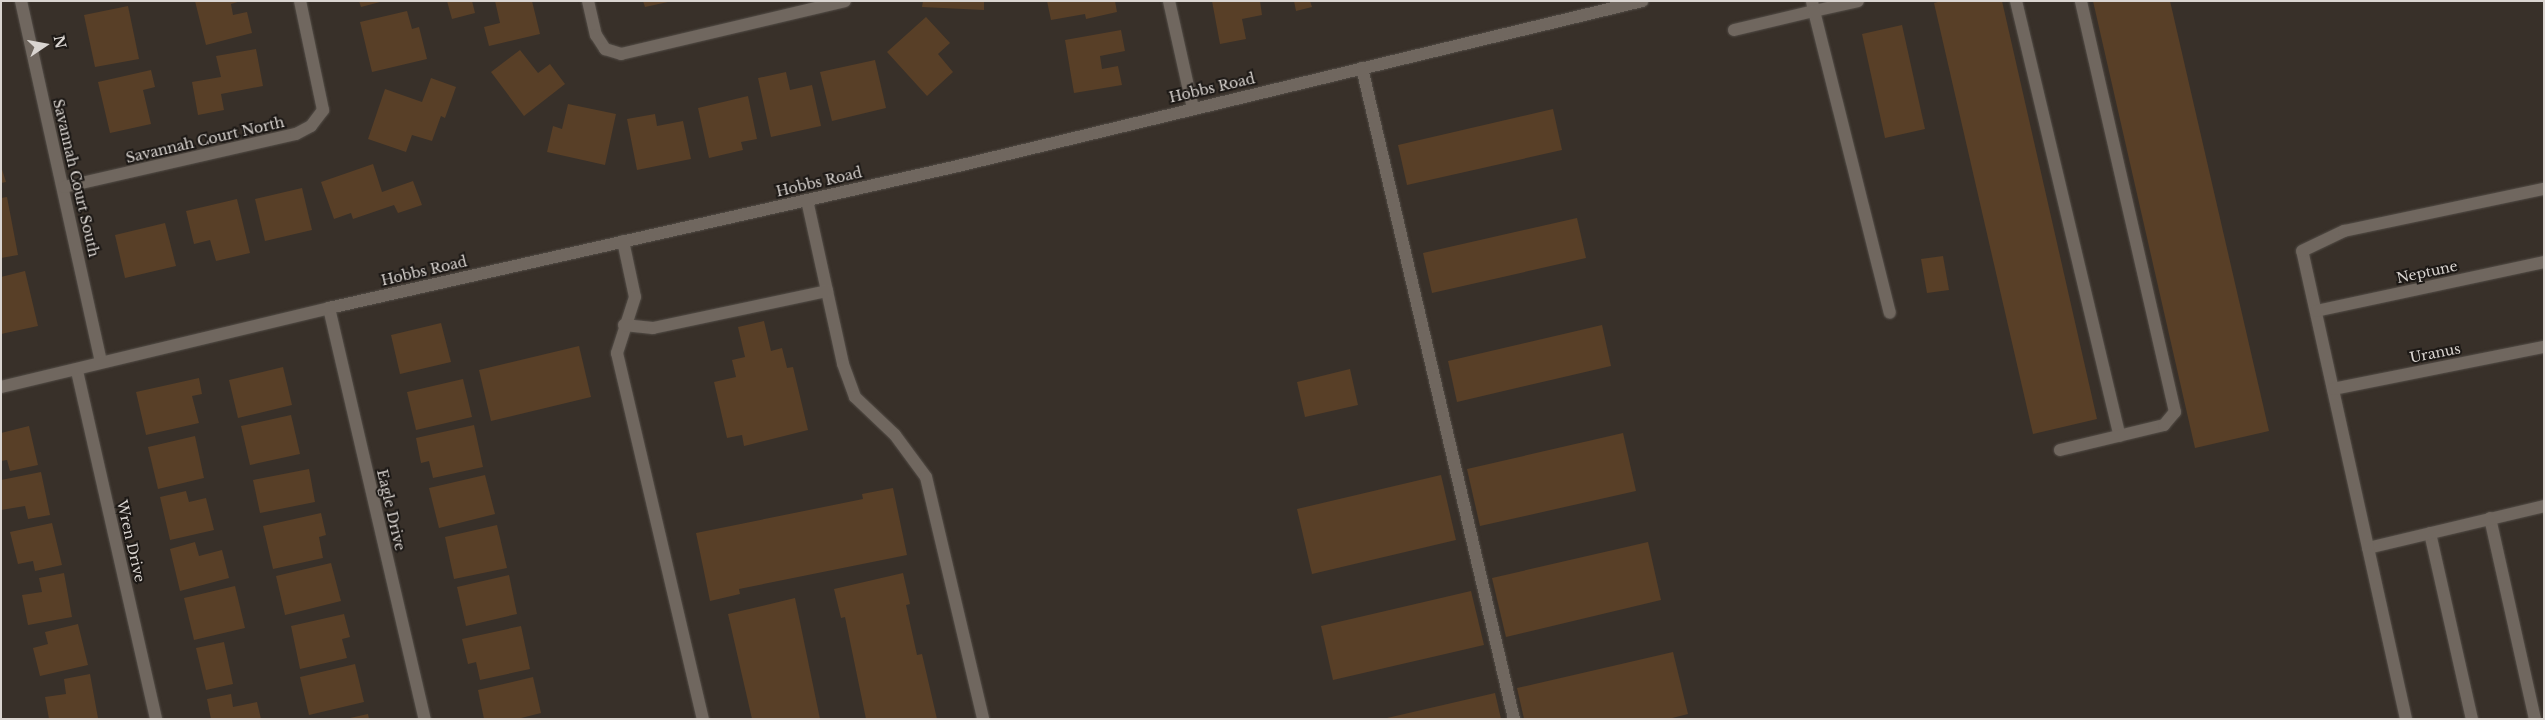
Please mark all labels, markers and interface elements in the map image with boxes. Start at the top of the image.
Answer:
north arrow [20,20,70,70]
text: N [49,34,70,50]
street label: Hobbs Road [1167,70,1257,106]
street label: Savannah Court South [50,97,102,259]
street label: Savannah Court North [124,114,286,166]
street label: Hobbs Road [774,164,864,200]
street label: Hobbs Road [379,253,469,289]
street label: Neptune [2395,257,2459,287]
street label: Uranus [2408,340,2462,366]
street label: Eagle Drive [373,468,409,552]
street label: Wren Drive [113,498,149,584]

